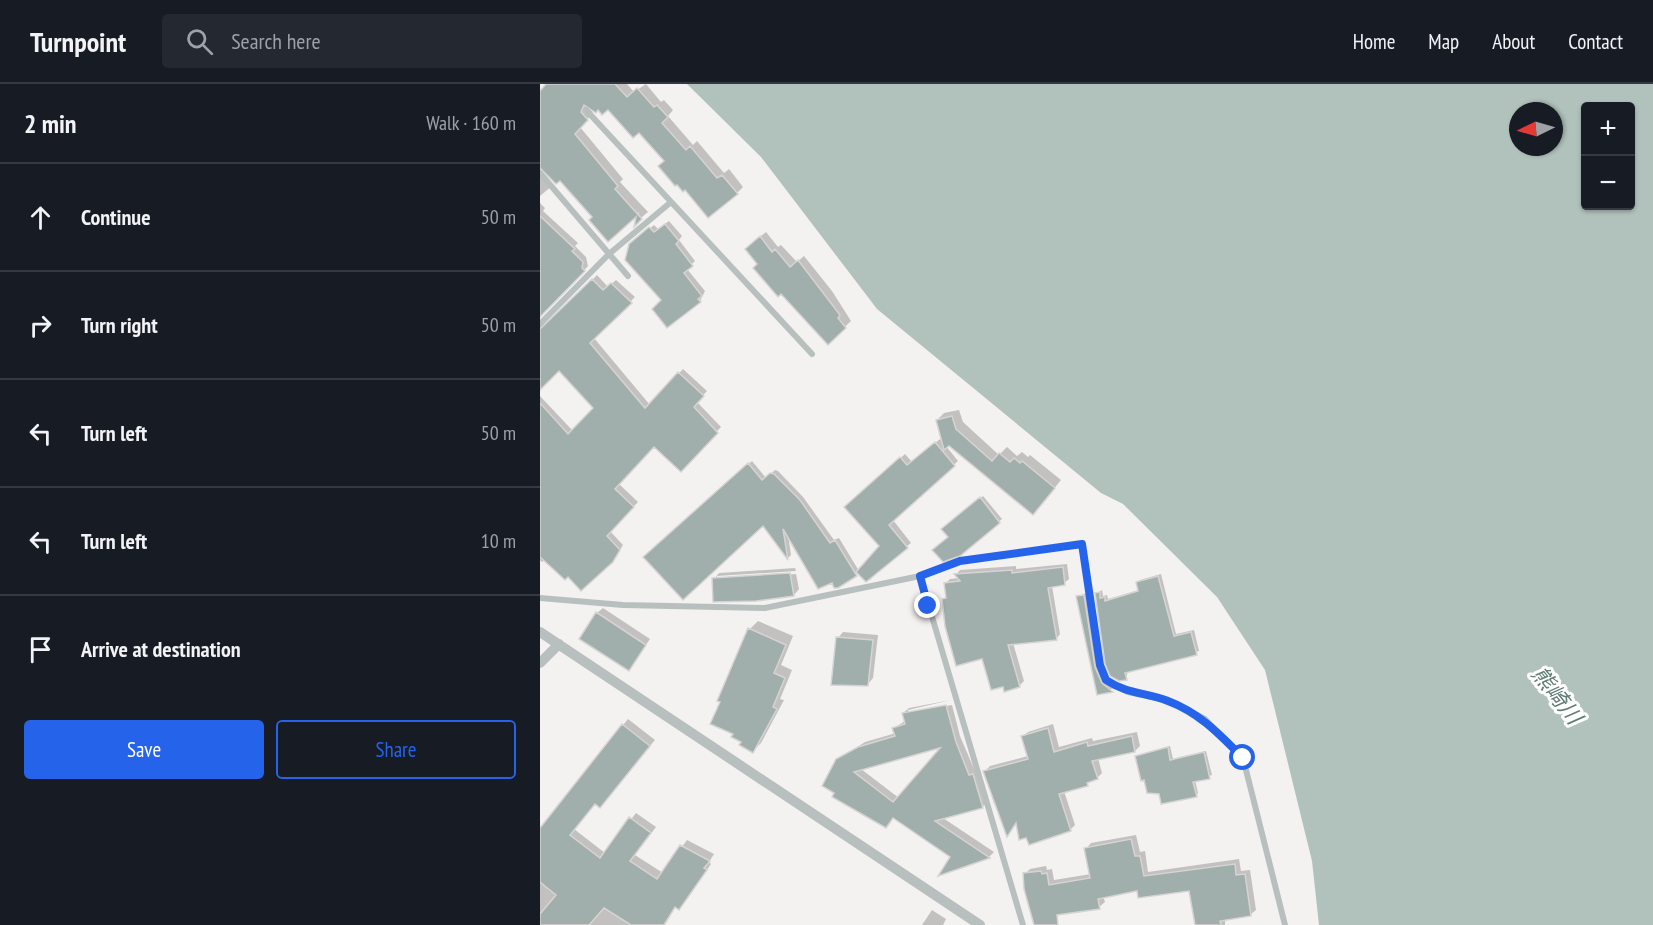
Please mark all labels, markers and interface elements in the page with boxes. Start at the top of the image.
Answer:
search box [162,14,582,68]
text: Turnpoint [30,23,126,60]
icon: search [183,25,216,58]
text: Search here [231,27,321,55]
text: Home [1353,28,1395,55]
text: Map [1428,28,1459,55]
text: About [1492,28,1535,55]
text: Contact [1568,28,1623,55]
north arrow [1509,102,1563,156]
map controls [1581,102,1635,210]
button: + [1581,102,1635,156]
text: 2 min [24,107,77,140]
text: Walk · 160 m [426,110,516,136]
button: − [1581,156,1635,210]
icon: ahead [24,201,57,234]
text: Continue [81,203,151,231]
text: 50 m [481,204,516,230]
icon: right [24,309,57,342]
text: Turn right [81,311,158,339]
text: 50 m [481,312,516,338]
icon: left [24,417,57,450]
text: Turn left [81,419,147,447]
text: 50 m [481,420,516,446]
icon: left [24,525,57,558]
text: Turn left [81,527,147,555]
text: 10 m [481,528,516,554]
route end [914,592,940,618]
icon: arrive [24,633,57,666]
text: Arrive at destination [81,635,241,663]
water label: 熊崎川 [1526,660,1590,731]
button: Save [24,720,264,779]
button: Share [276,720,516,779]
route start [1229,744,1255,770]

